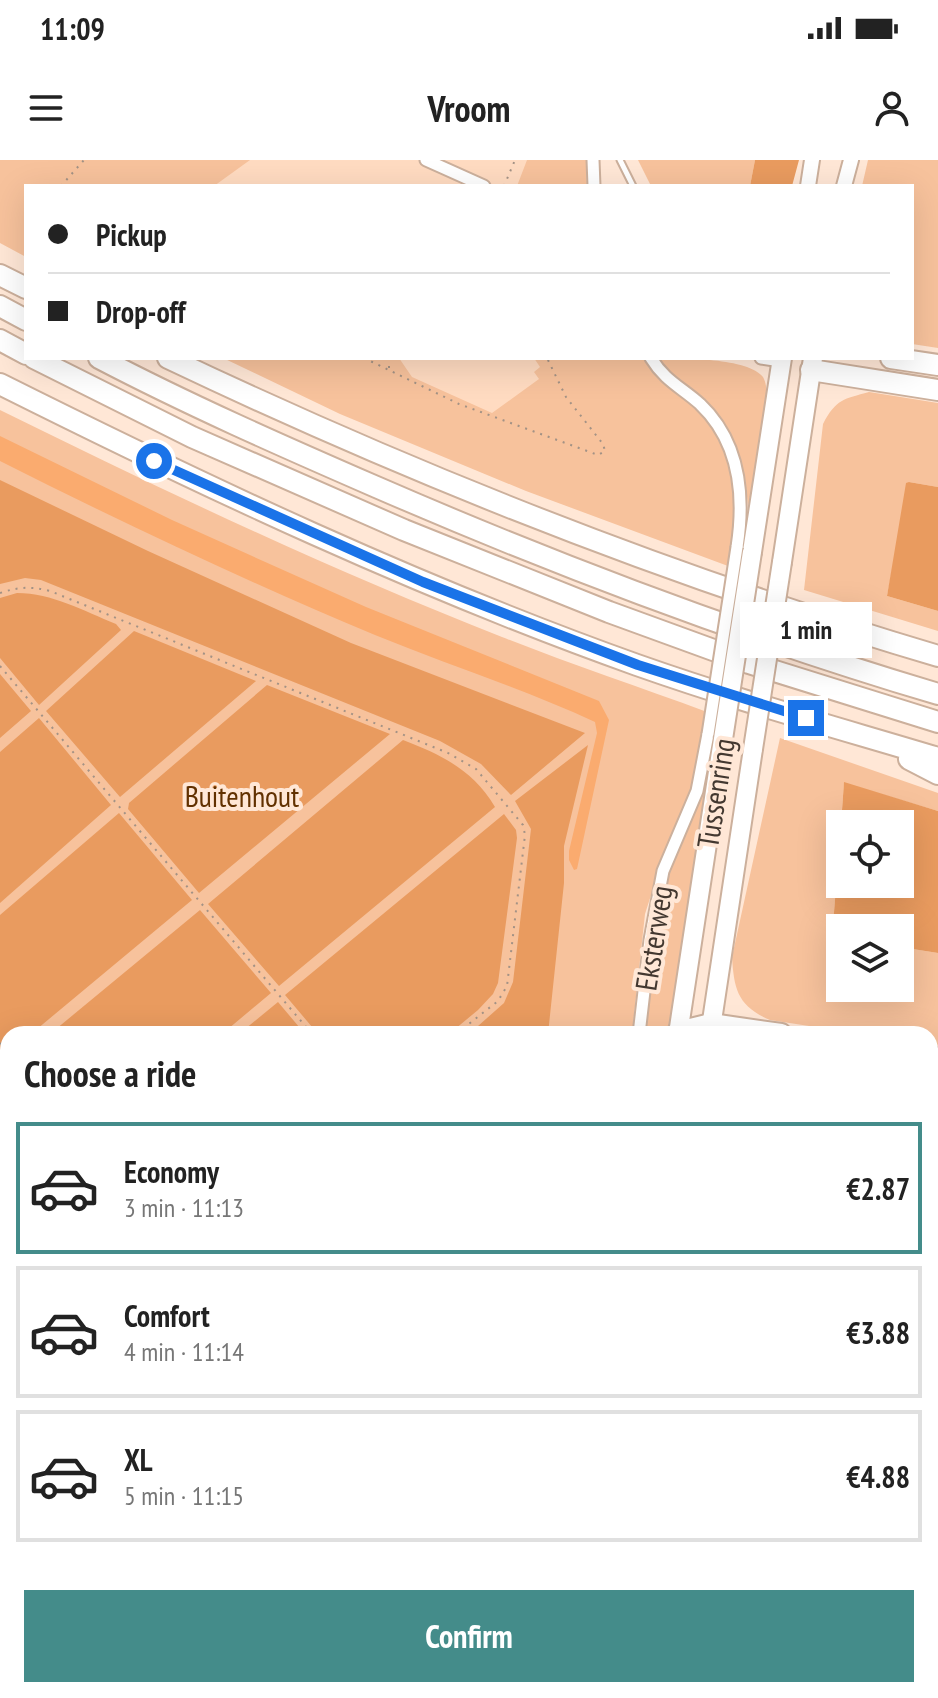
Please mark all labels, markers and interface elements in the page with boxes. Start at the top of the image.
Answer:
text: 11:09 [40,9,105,48]
text: Vroom [428,85,510,132]
icon: menu [24,86,68,130]
icon: person [870,86,914,130]
text: Pickup [96,215,167,254]
text: Drop-off [96,292,186,331]
route start [136,443,172,479]
callout: 1 min [740,602,872,658]
text: 1 min [780,613,832,646]
route end [788,700,824,736]
street label: Tussenring [687,735,743,851]
park label: Buitenhout [185,776,300,815]
map controls [826,810,914,1002]
button: locate [826,810,914,898]
street label: Eksterweg [625,883,681,993]
button: layers [826,914,914,1002]
text: Choose a ride [24,1050,196,1097]
icon: car [28,1152,100,1224]
text: Economy [124,1152,219,1191]
text: €2.87 [846,1169,910,1208]
text: 3 min · 11:13 [124,1191,244,1224]
icon: car [28,1296,100,1368]
text: Comfort [124,1296,210,1335]
text: €3.88 [846,1313,910,1352]
text: 4 min · 11:14 [124,1335,244,1368]
icon: car [28,1440,100,1512]
text: XL [124,1440,153,1479]
text: €4.88 [846,1457,910,1496]
text: 5 min · 11:15 [124,1479,244,1512]
button: Confirm [24,1590,914,1682]

